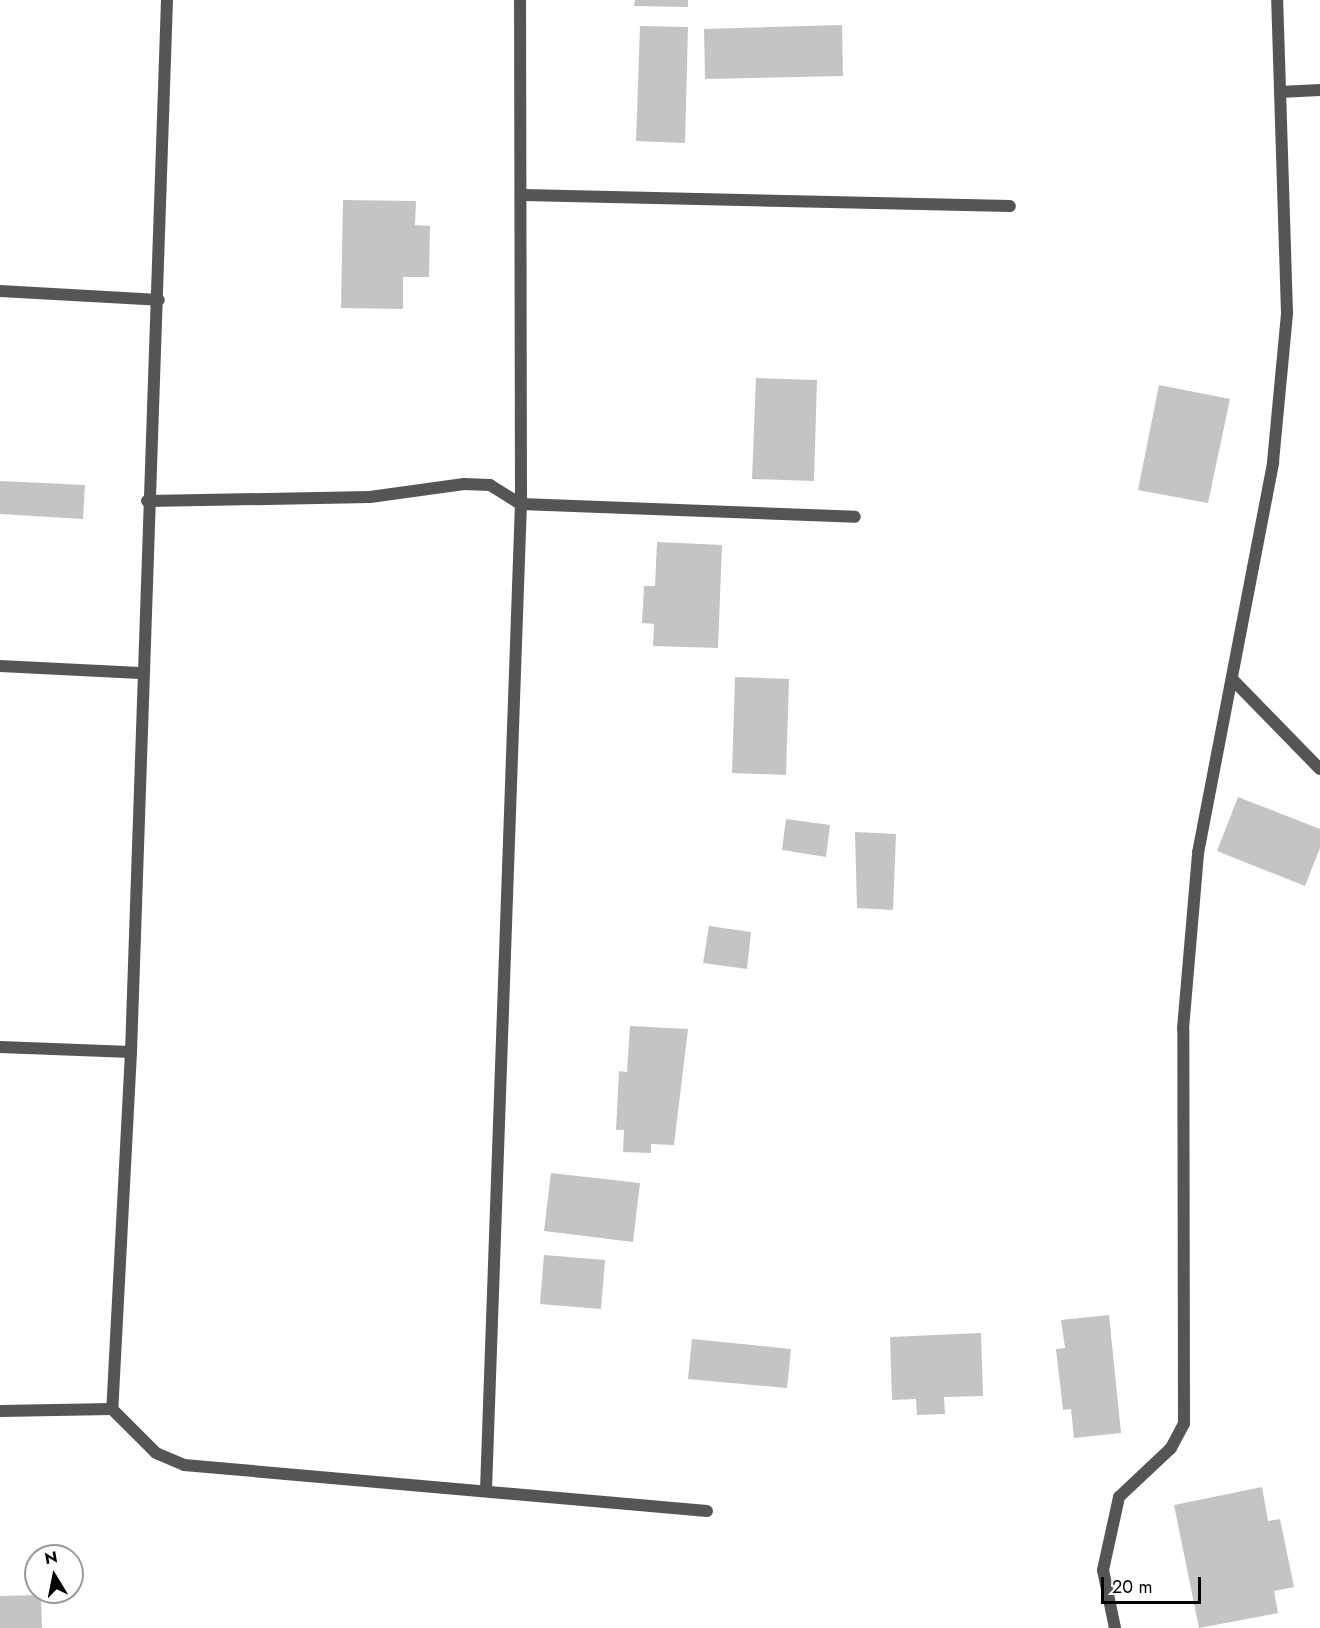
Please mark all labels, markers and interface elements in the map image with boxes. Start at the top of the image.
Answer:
north arrow [24,1544,84,1604]
text: N [43,1545,59,1570]
scale bar [1104,1565,1204,1603]
text: 20 m [1112,1574,1152,1600]

